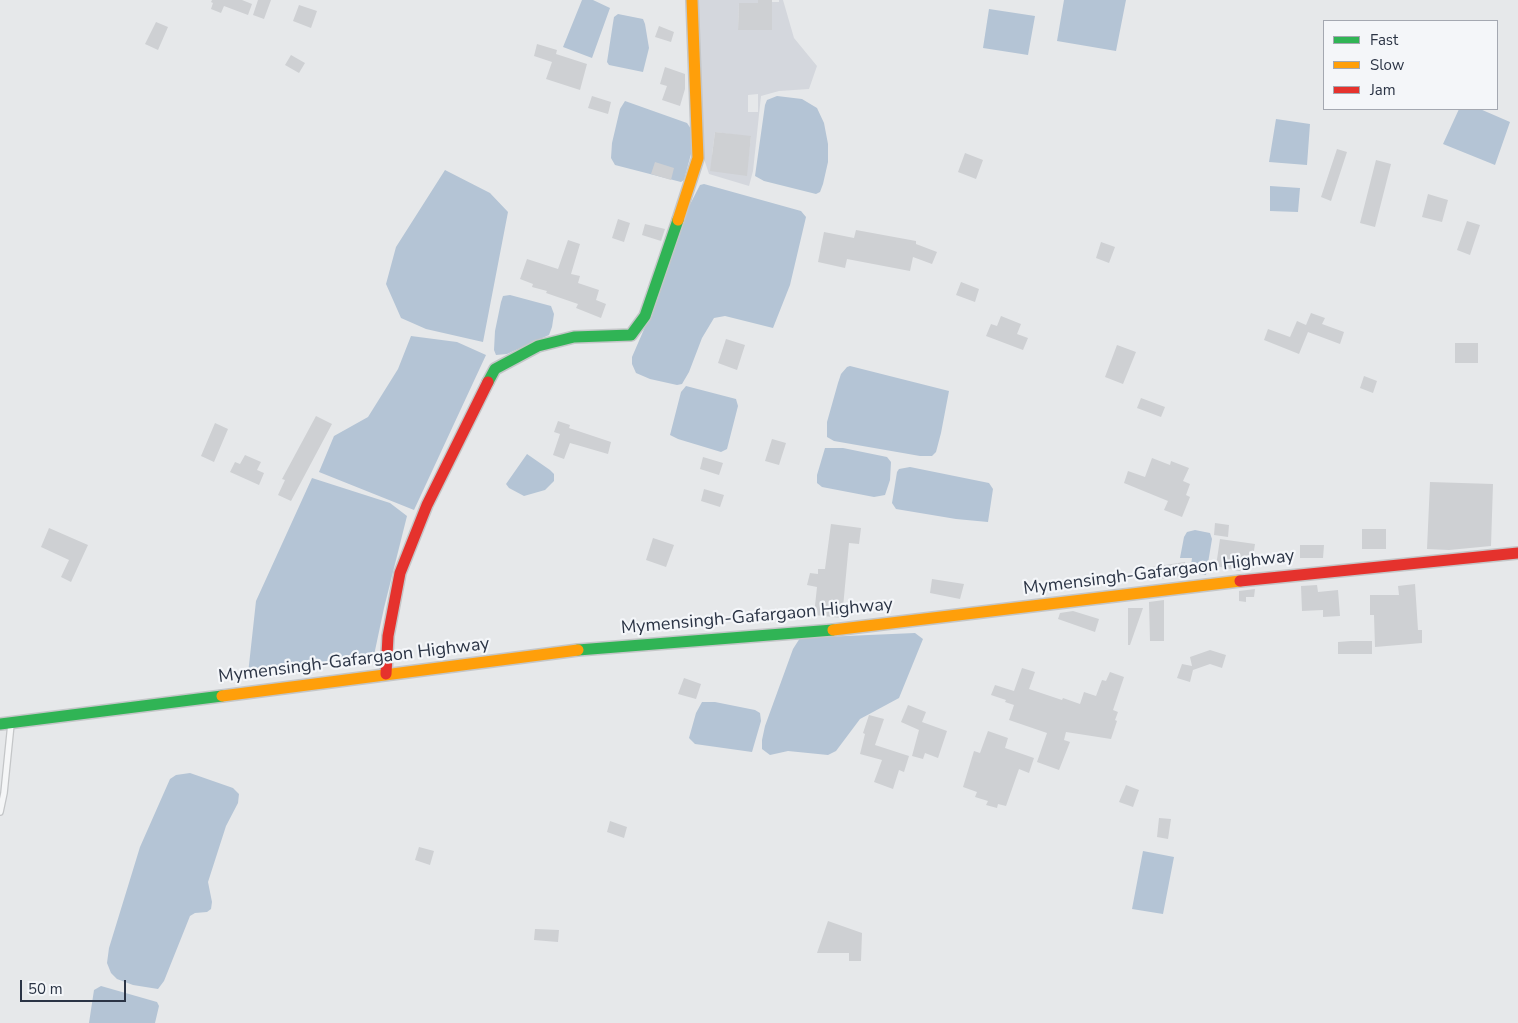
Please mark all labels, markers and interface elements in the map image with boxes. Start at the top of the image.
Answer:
legend [1323,20,1498,110]
text: Fast [1370,30,1398,50]
text: Slow [1370,55,1404,75]
text: Jam [1370,80,1396,100]
street label: Mymensingh-Gafargaon Highway [1022,546,1296,600]
street label: Mymensingh-Gafargaon Highway [620,594,894,640]
street label: Mymensingh-Gafargaon Highway [217,634,491,688]
scale bar [22,970,129,1002]
text: 50 m [28,979,63,999]

